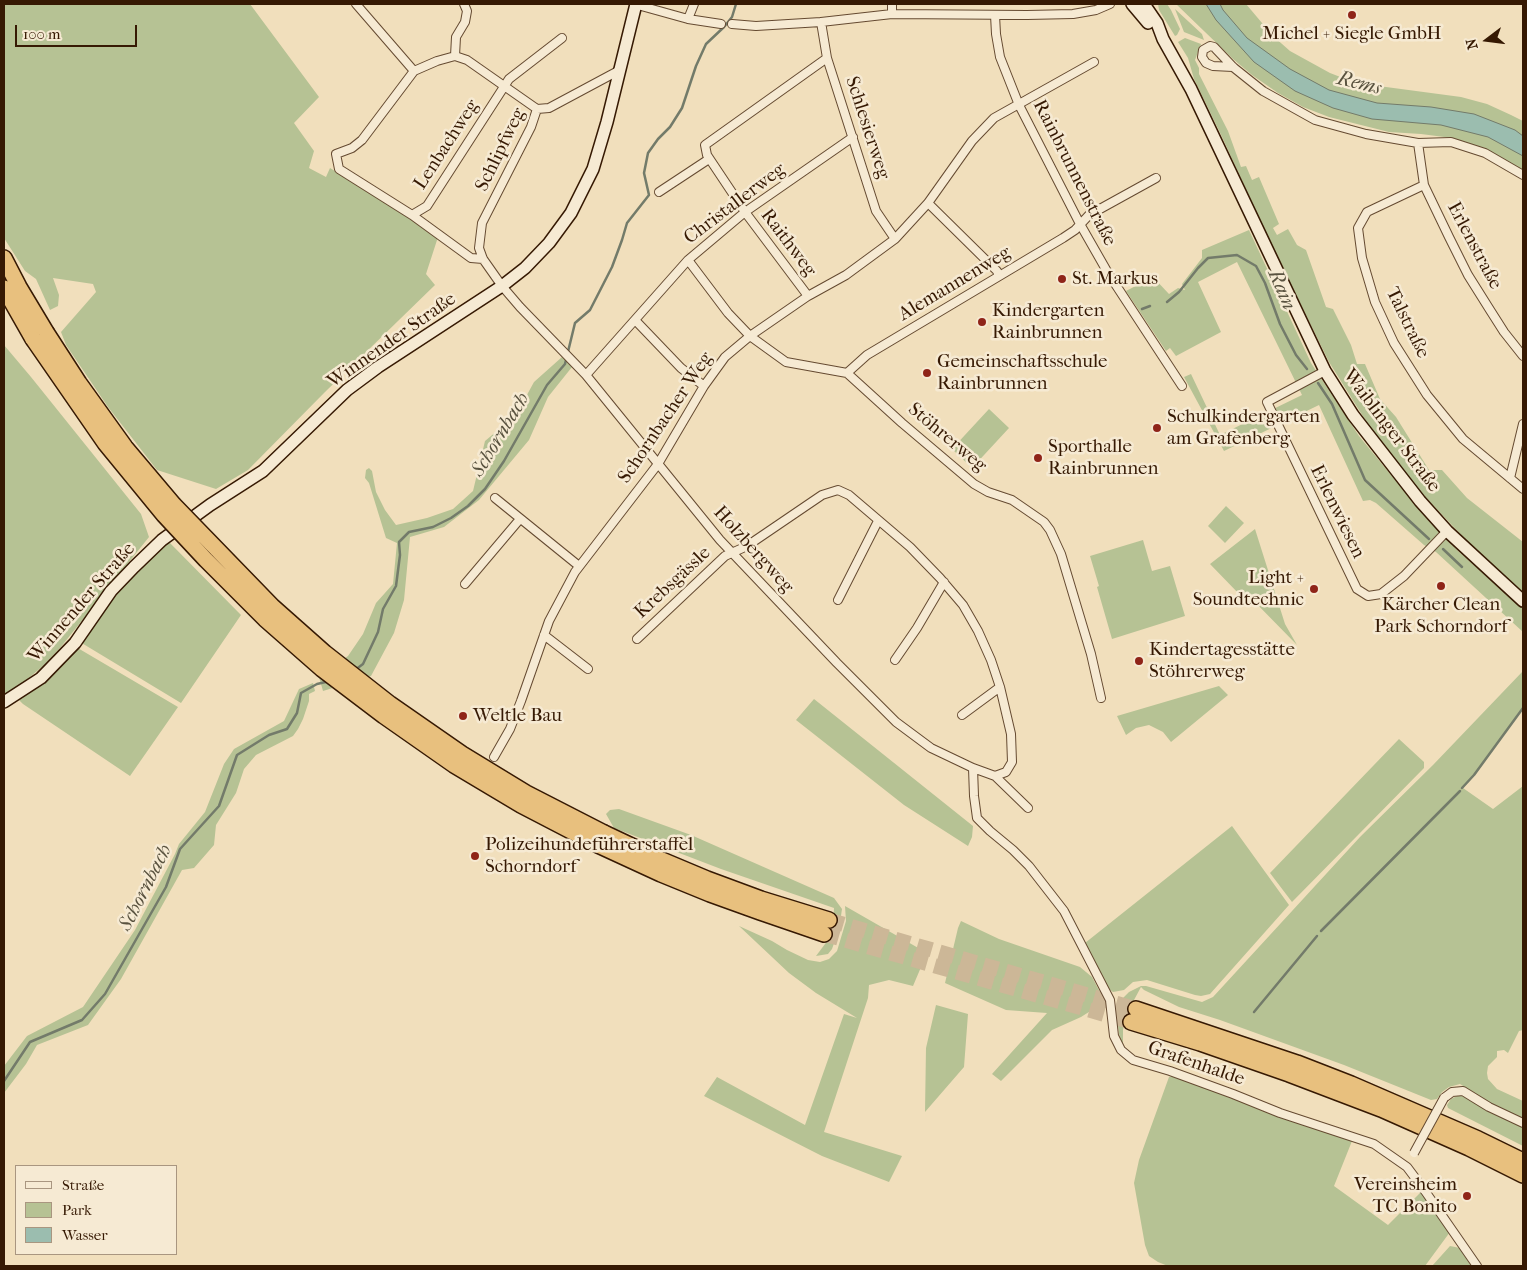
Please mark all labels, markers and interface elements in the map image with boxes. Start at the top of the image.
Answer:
marker: Michel + Siegle GmbH [1346,9,1358,21]
scale bar [18,15,140,47]
north arrow [1462,15,1512,65]
place label: Michel + Siegle GmbH [1262,23,1442,45]
text: 100 m [23,25,61,43]
text: N [1462,37,1482,51]
water label: Rems [1334,67,1384,101]
street label: Schlesierweg [840,74,894,182]
street label: Lenbachweg [410,96,484,194]
street label: Rainbrunnenstraße [1027,96,1121,250]
street label: Schlipfweg [471,105,531,195]
street label: Christallerweg [680,158,790,250]
street label: Erlenstraße [1442,198,1506,294]
street label: Raithweg [755,205,821,281]
street label: Alemannenweg [895,242,1015,326]
water label: Rain [1262,266,1300,314]
place label: St. Markus [1072,268,1158,290]
marker: St. Markus [1056,273,1068,285]
street label: Talstraße [1380,284,1434,362]
street label: Winnender Straße [323,288,461,394]
place label: Kindergarten Rainbrunnen [992,300,1104,344]
marker: Kindergarten Rainbrunnen [976,316,988,328]
street label: Schornbacher Weg [614,348,718,488]
place label: Gemeinschaftsschule Rainbrunnen [937,351,1107,395]
street label: Waiblinger Straße [1337,365,1445,497]
marker: Gemeinschaftsschule Rainbrunnen [921,367,933,379]
water label: Schornbach [467,389,535,481]
street label: Stöhrerweg [903,399,991,477]
place label: Schulkindergarten am Grafenberg [1167,406,1320,450]
marker: Schulkindergarten am Grafenberg [1151,422,1163,434]
place label: Sporthalle Rainbrunnen [1048,436,1159,480]
marker: Sporthalle Rainbrunnen [1032,452,1044,464]
street label: Erlenwiesen [1305,462,1369,562]
street label: Holzbergweg [708,502,798,598]
street label: Winnender Straße [24,538,140,668]
street label: Krebsgässle [630,542,716,624]
place label: Light + Soundtechnic [1193,567,1304,611]
marker: Kärcher Clean Park Schorndorf [1435,580,1447,592]
marker: Light + Soundtechnic [1308,583,1320,595]
place label: Kärcher Clean Park Schorndorf [1374,594,1508,638]
place label: Kindertagesstätte Stöhrerweg [1149,639,1295,683]
marker: Kindertagesstätte Stöhrerweg [1133,655,1145,667]
place label: Weltle Bau [473,705,562,727]
marker: Weltle Bau [457,710,469,722]
place label: Polizeihundeführerstaffel Schorndorf [485,834,693,878]
water label: Schornbach [114,841,178,935]
marker: Polizeihundeführerstaffel Schorndorf [469,850,481,862]
street label: Grafenhalde [1145,1037,1247,1091]
legend [15,1165,178,1255]
place label: Vereinsheim TC Bonito [1354,1174,1457,1218]
text: Straße [62,1176,104,1194]
marker: Vereinsheim TC Bonito [1461,1190,1473,1202]
text: Park [62,1201,92,1219]
text: Wasser [62,1226,108,1244]

